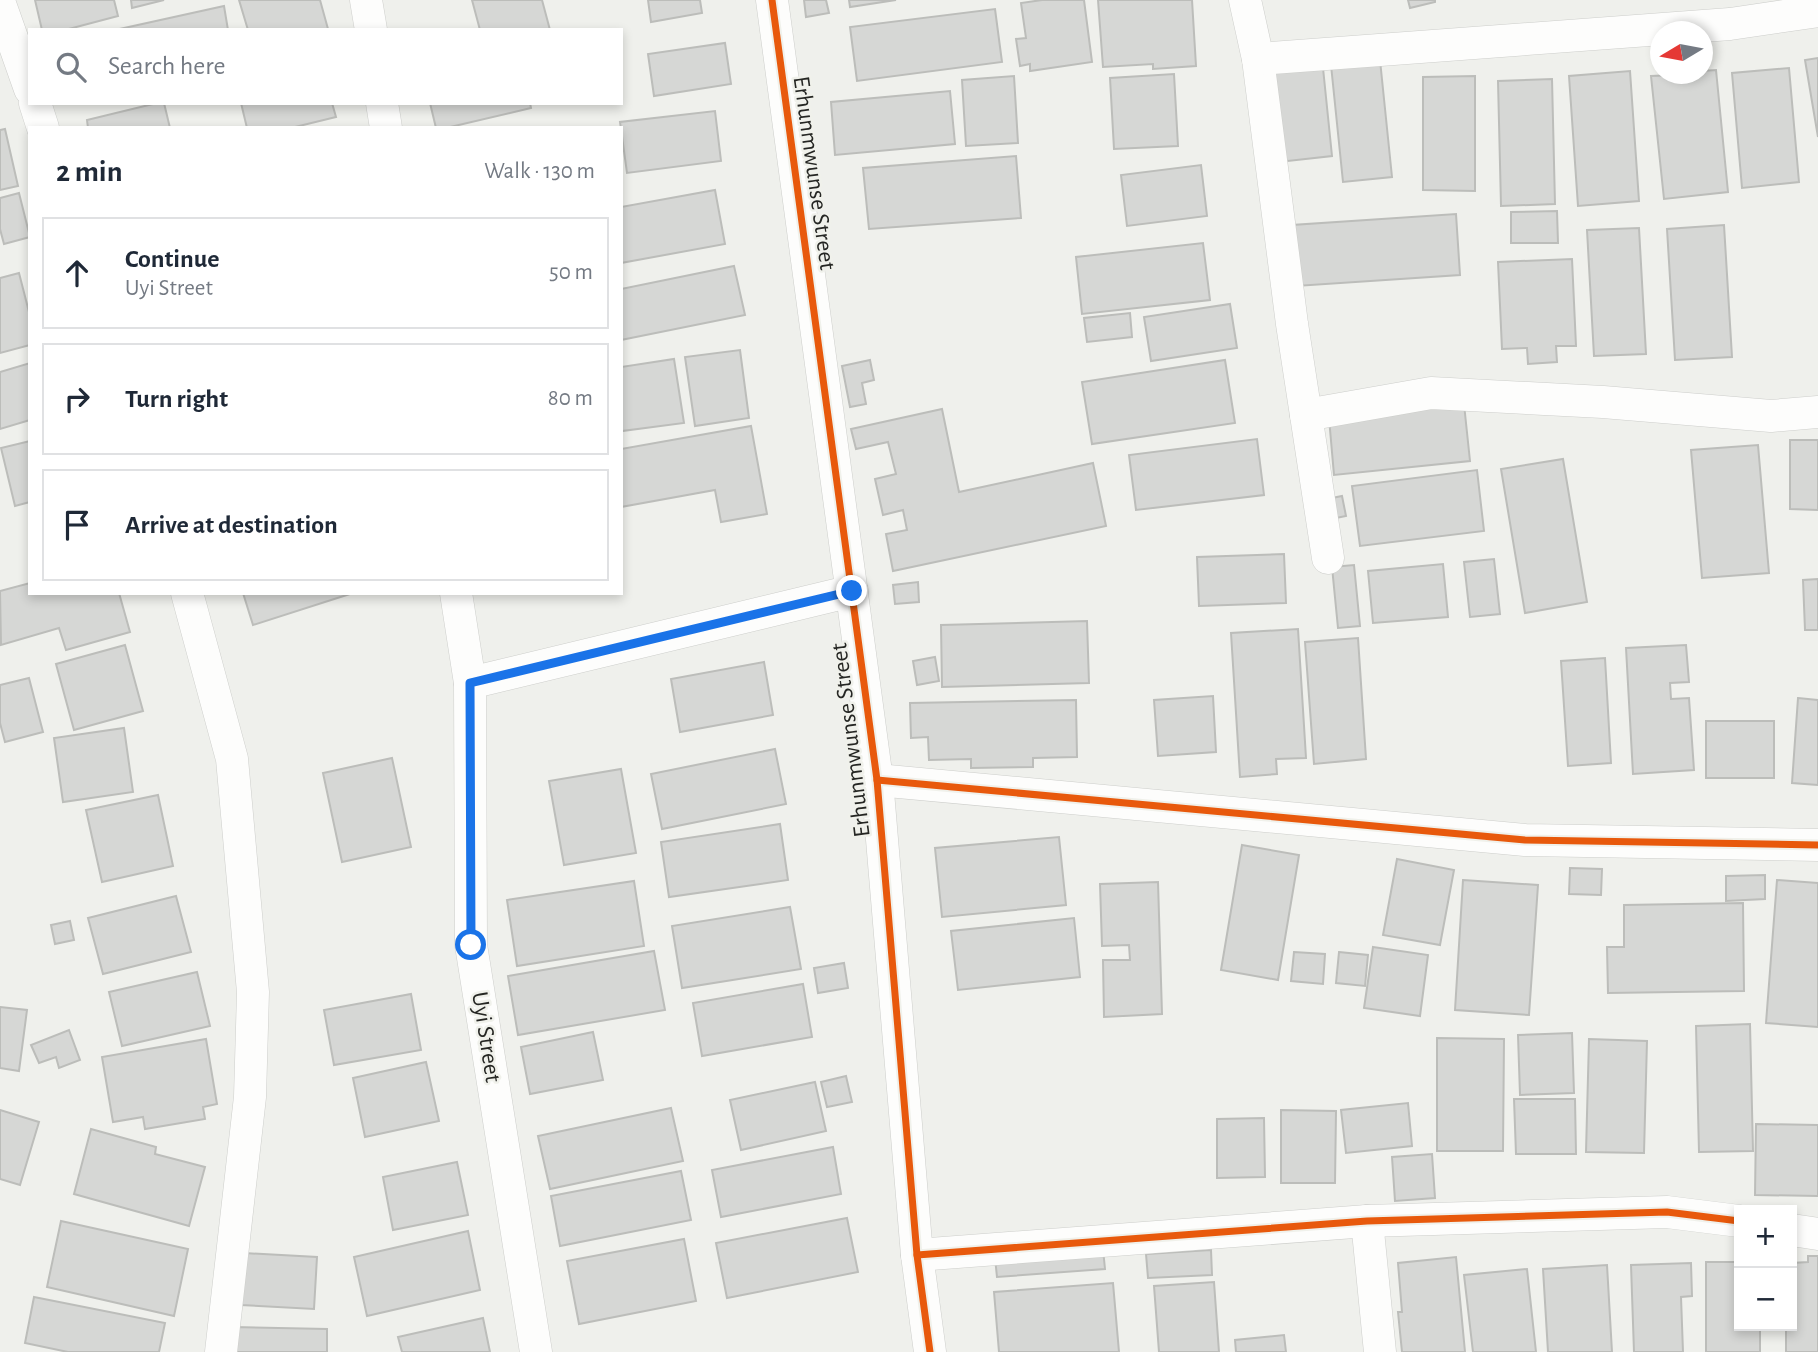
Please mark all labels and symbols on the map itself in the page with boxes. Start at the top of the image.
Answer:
north arrow [1650,21,1713,84]
street label: Erhunmwunse Street [789,75,840,272]
route end [836,575,867,606]
street label: Erhunmwunse Street [827,641,875,838]
route start [455,929,486,960]
street label: Uyi Street [467,990,505,1084]

